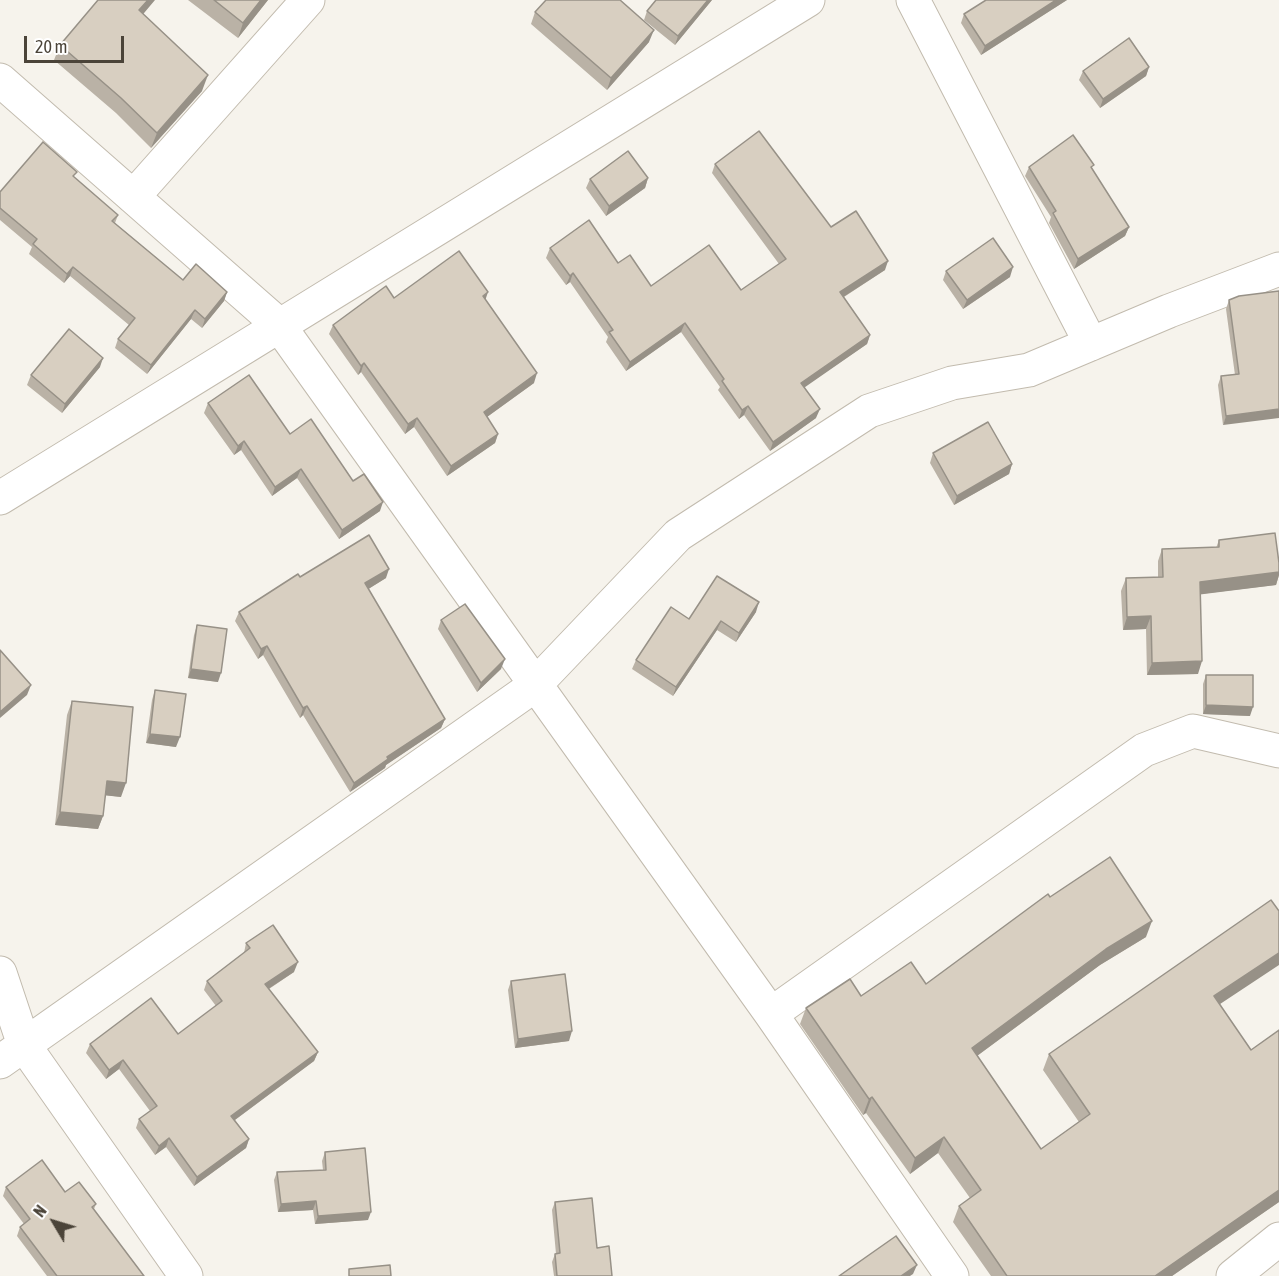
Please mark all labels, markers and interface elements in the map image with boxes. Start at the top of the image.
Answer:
scale bar [27,24,128,62]
text: 20 m [35,36,67,57]
north arrow [24,1192,84,1252]
text: N [30,1202,50,1220]

